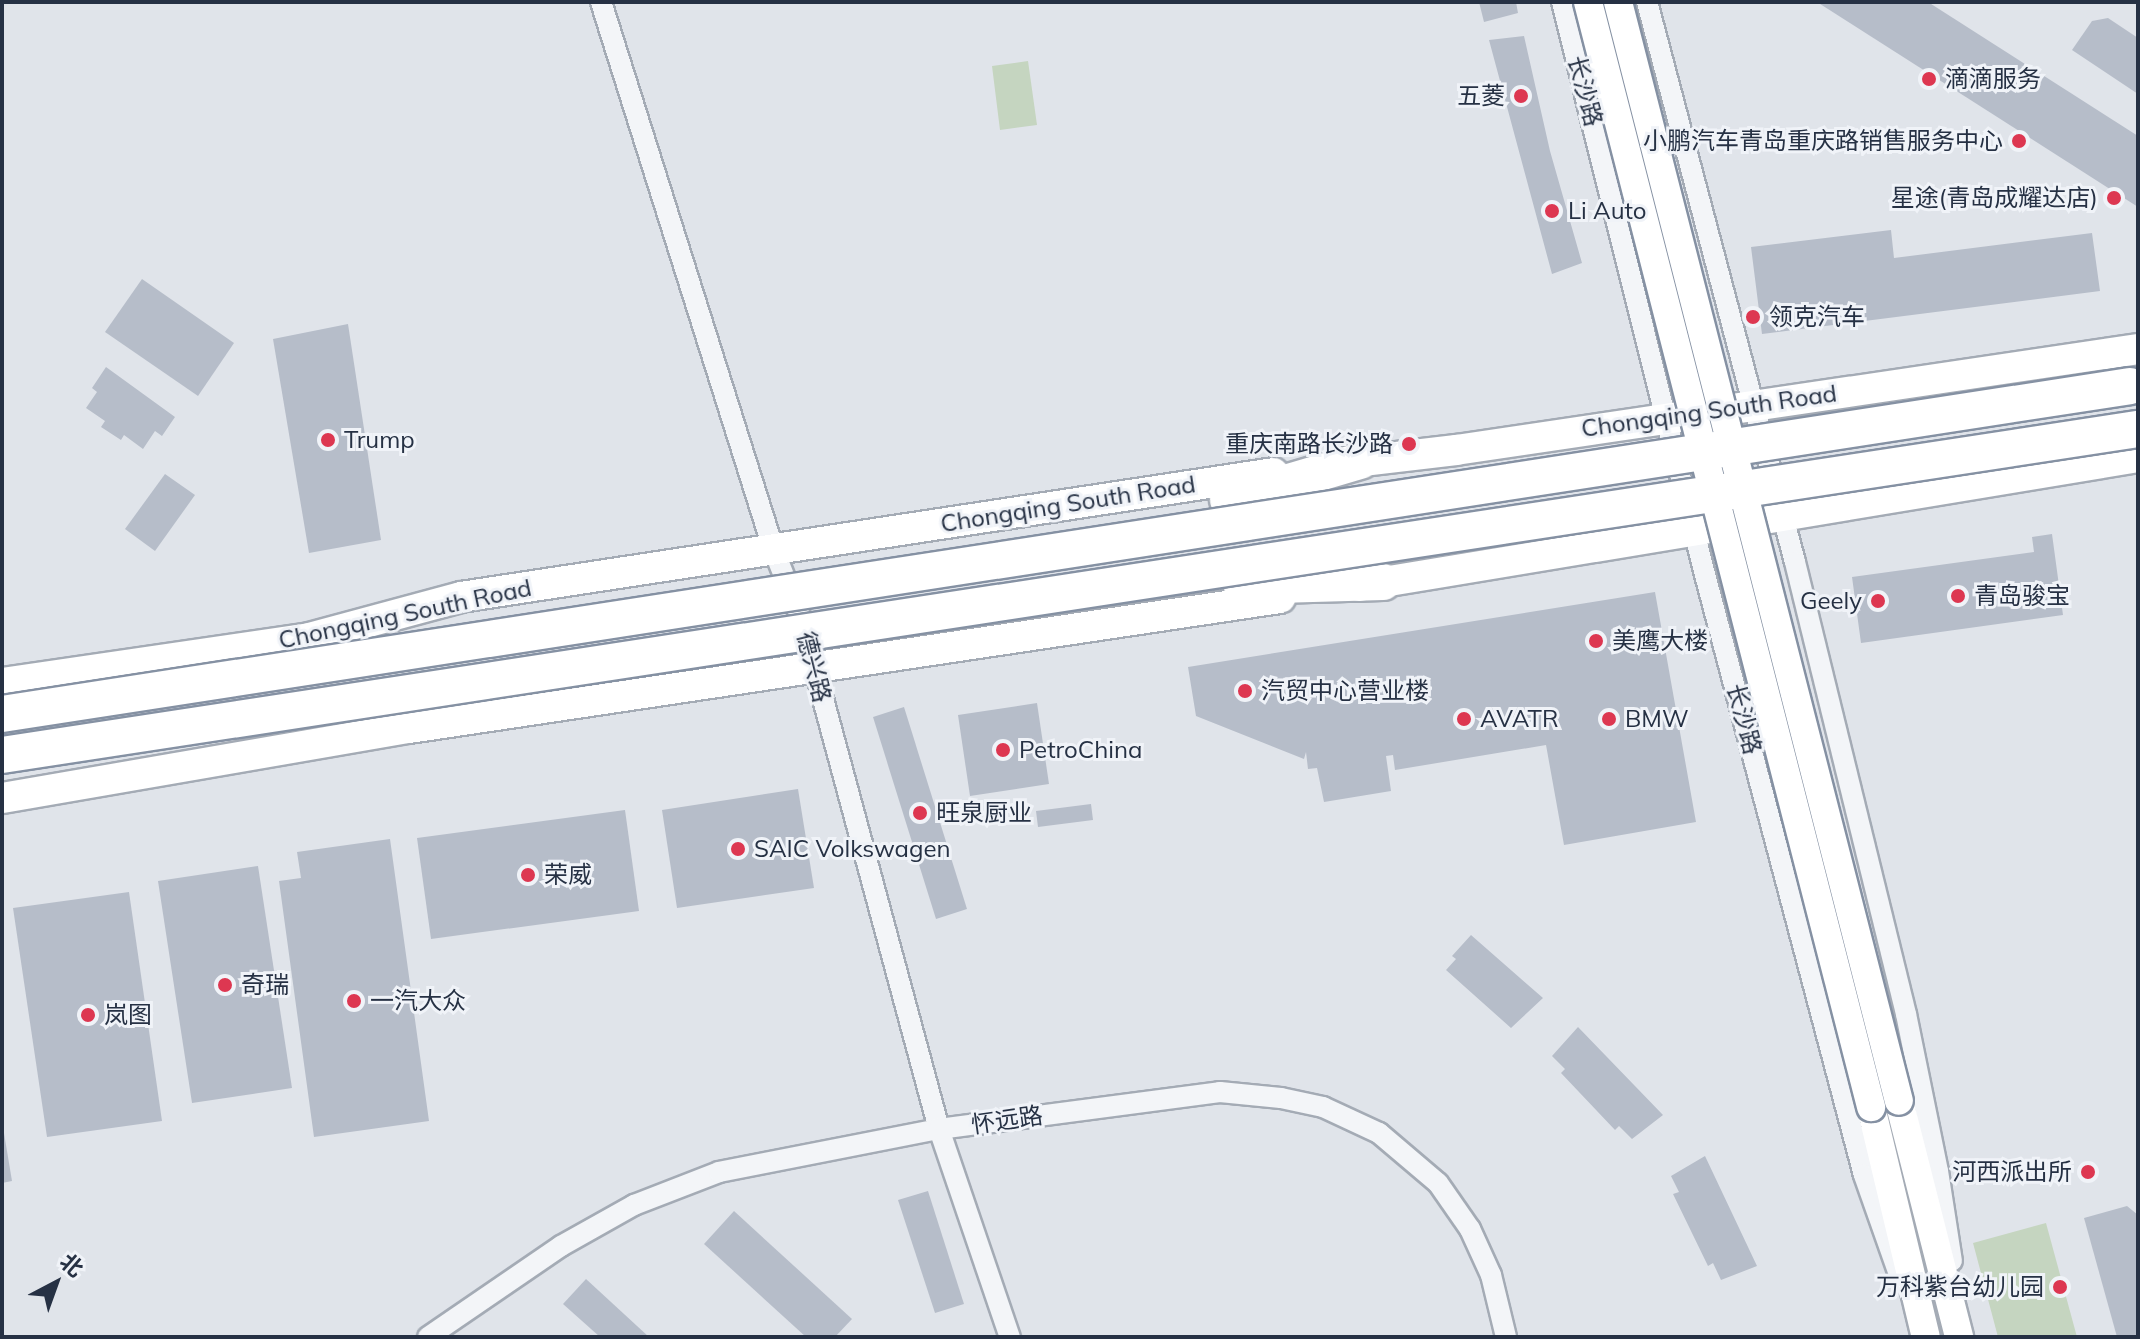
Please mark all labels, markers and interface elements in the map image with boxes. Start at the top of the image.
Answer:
street label: 长沙路 [1562,52,1608,130]
place label: 滴滴服务 [1945,65,2041,93]
marker: 滴滴服务 [1920,70,1938,88]
place label: 五菱 [1457,82,1505,110]
marker: 五菱 [1512,87,1530,105]
place label: 小鹏汽车青岛重庆路销售服务中心 [1643,127,2003,155]
marker: 小鹏汽车青岛重庆路销售服务中心 [2010,132,2028,150]
place label: 星途(青岛成耀达店) [1891,184,2098,212]
marker: 星途(青岛成耀达店) [2105,189,2123,207]
place label: Li Auto [1568,197,1647,225]
marker: Li Auto [1543,202,1561,220]
place label: 领克汽车 [1769,303,1865,331]
marker: 领克汽车 [1744,308,1762,326]
street label: Chongqing South Road [1579,379,1839,443]
place label: Trump [344,426,415,454]
place label: 重庆南路长沙路 [1225,430,1393,458]
marker: Trump [319,431,337,449]
marker: 重庆南路长沙路 [1400,435,1418,453]
street label: Chongqing South Road [938,470,1198,538]
street label: Chongqing South Road [276,573,534,655]
place label: 青岛骏宝 [1974,582,2070,610]
place label: Geely [1800,587,1862,615]
marker: 青岛骏宝 [1949,587,1967,605]
marker: Geely [1869,592,1887,610]
place label: 美鹰大楼 [1612,627,1708,655]
street label: 德兴路 [791,629,837,705]
marker: 美鹰大楼 [1587,632,1605,650]
place label: 汽贸中心营业楼 [1261,677,1429,705]
street label: 长沙路 [1721,680,1767,758]
marker: 汽贸中心营业楼 [1236,682,1254,700]
place label: AVATR [1480,705,1559,733]
place label: BMW [1625,705,1689,733]
marker: AVATR [1455,710,1473,728]
marker: BMW [1600,710,1618,728]
place label: PetroChina [1019,736,1142,764]
marker: PetroChina [994,741,1012,759]
place label: 旺泉厨业 [936,799,1032,827]
marker: 旺泉厨业 [911,804,929,822]
place label: SAIC Volkswagen [754,835,951,863]
marker: SAIC Volkswagen [729,840,747,858]
place label: 荣威 [544,861,592,889]
marker: 荣威 [519,866,537,884]
place label: 奇瑞 [241,971,289,999]
marker: 奇瑞 [216,976,234,994]
place label: 一汽大众 [370,987,466,1015]
marker: 一汽大众 [345,992,363,1010]
place label: 岚图 [104,1001,152,1029]
marker: 岚图 [79,1006,97,1024]
street label: 怀远路 [969,1101,1045,1139]
place label: 河西派出所 [1952,1158,2072,1186]
marker: 河西派出所 [2079,1163,2097,1181]
north arrow [16,1243,96,1323]
text: 北 [54,1247,89,1283]
place label: 万科紫台幼儿园 [1876,1273,2044,1301]
marker: 万科紫台幼儿园 [2051,1278,2069,1296]

